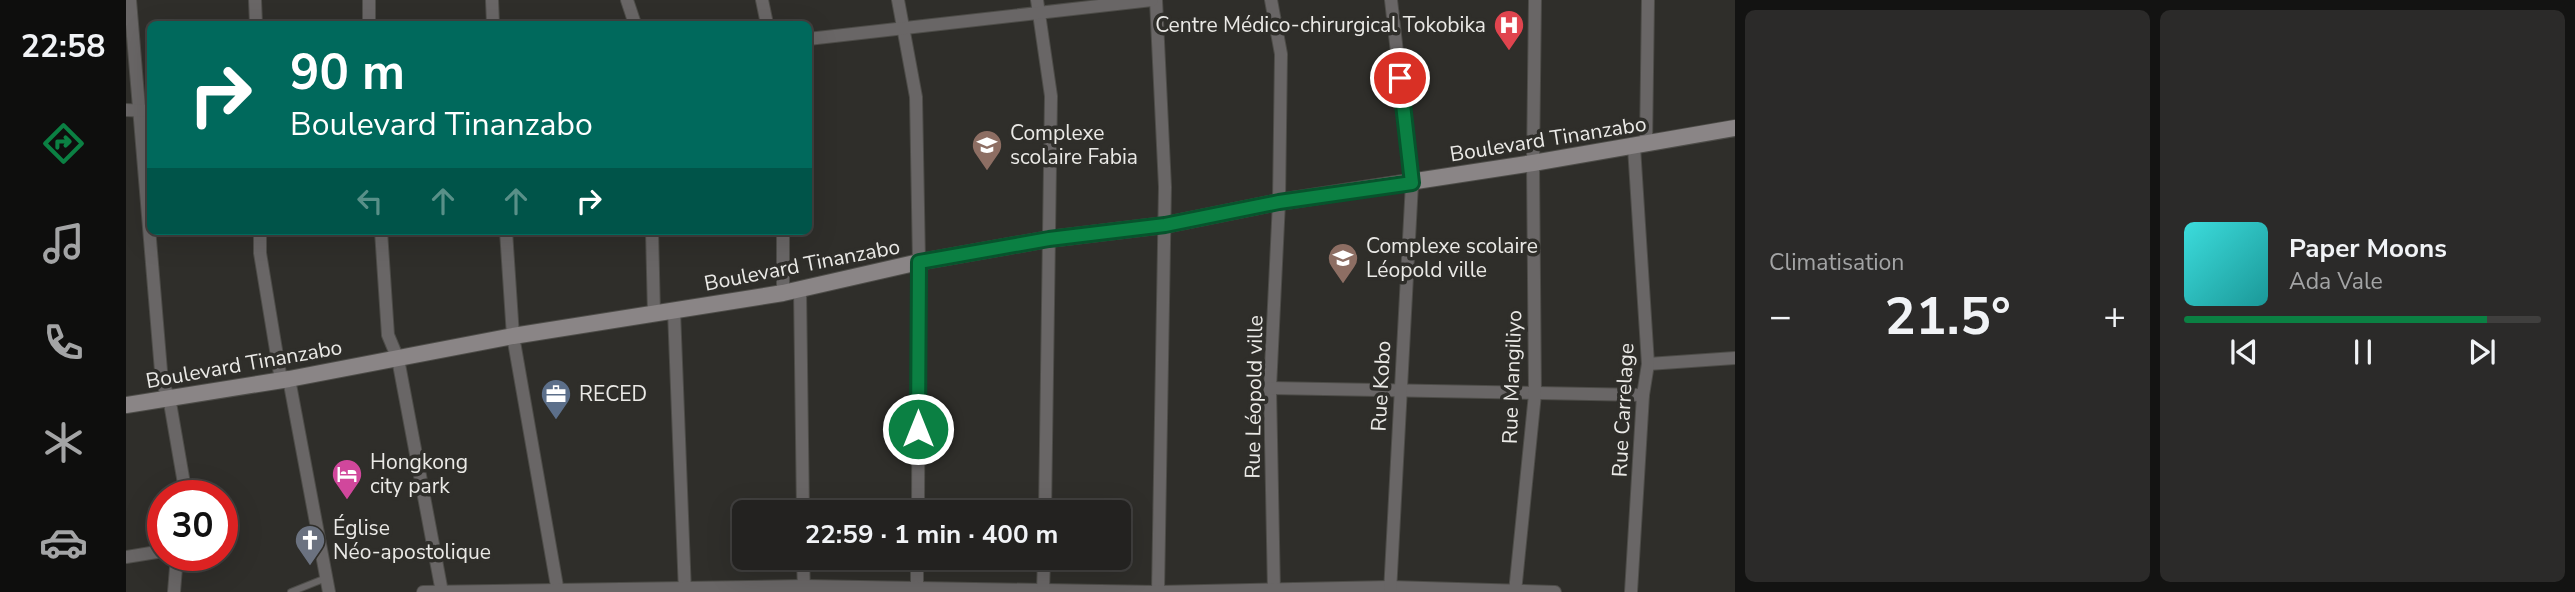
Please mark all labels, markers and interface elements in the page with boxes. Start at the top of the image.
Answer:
hospital icon: Centre Médico-chirurgical Tokobika [1492,8,1526,52]
place label: Centre Médico-chirurgical Tokobika [1155,11,1486,39]
text: 22:58 [21,25,105,68]
text: 90 m [290,39,405,106]
pin [1370,48,1430,108]
icon: right [175,49,266,140]
icon: arrive [1381,59,1419,97]
text: Boulevard Tinanzabo [290,103,593,146]
street label: Boulevard Tinanzabo [1448,110,1648,168]
icon: directions [39,119,88,168]
place label: Complexe scolaire Fabia [1010,119,1138,171]
school or university icon: Complexe scolaire Fabia [970,128,1004,172]
icon: left [351,182,389,220]
icon: ahead [424,182,462,220]
icon: ahead [497,182,535,220]
icon: right [570,182,608,220]
icon: music [39,219,88,268]
text: Paper Moons [2289,231,2447,266]
street label: Boulevard Tinanzabo [702,232,902,298]
place label: Complexe scolaire Léopold ville [1366,232,1538,284]
school or university icon: Complexe scolaire Léopold ville [1326,241,1360,285]
text: Climatisation [1769,247,1904,278]
text: Ada Vale [2289,266,2383,297]
text: 21.5° [1884,281,2011,352]
text: − [1769,291,1792,342]
text: + [2103,291,2126,342]
street label: Rue Mangiliyo [1496,310,1528,444]
street label: Rue Léopold ville [1239,315,1269,479]
icon: phone [39,318,88,367]
street label: Boulevard Tinanzabo [144,333,344,395]
icon: previous [2225,333,2263,371]
icon: pause [2344,333,2382,371]
icon: next [2463,333,2501,371]
street label: Rue Kobo [1365,340,1397,432]
street label: Rue Carrelage [1606,342,1640,478]
office icon: RECED [539,377,573,421]
place label: RECED [579,380,647,408]
position arrow [881,392,955,466]
icon: climate [39,418,88,467]
place label: Hongkong city park [370,448,468,500]
hotel icon: Hongkong city park [330,457,364,501]
speed limit sign: 30 [147,480,238,571]
place label: Église Néo-apostolique [333,514,491,566]
text: 22:59 · 1 min · 400 m [805,517,1058,552]
icon: car [39,518,88,567]
church icon: Église Néo-apostolique [293,523,327,567]

